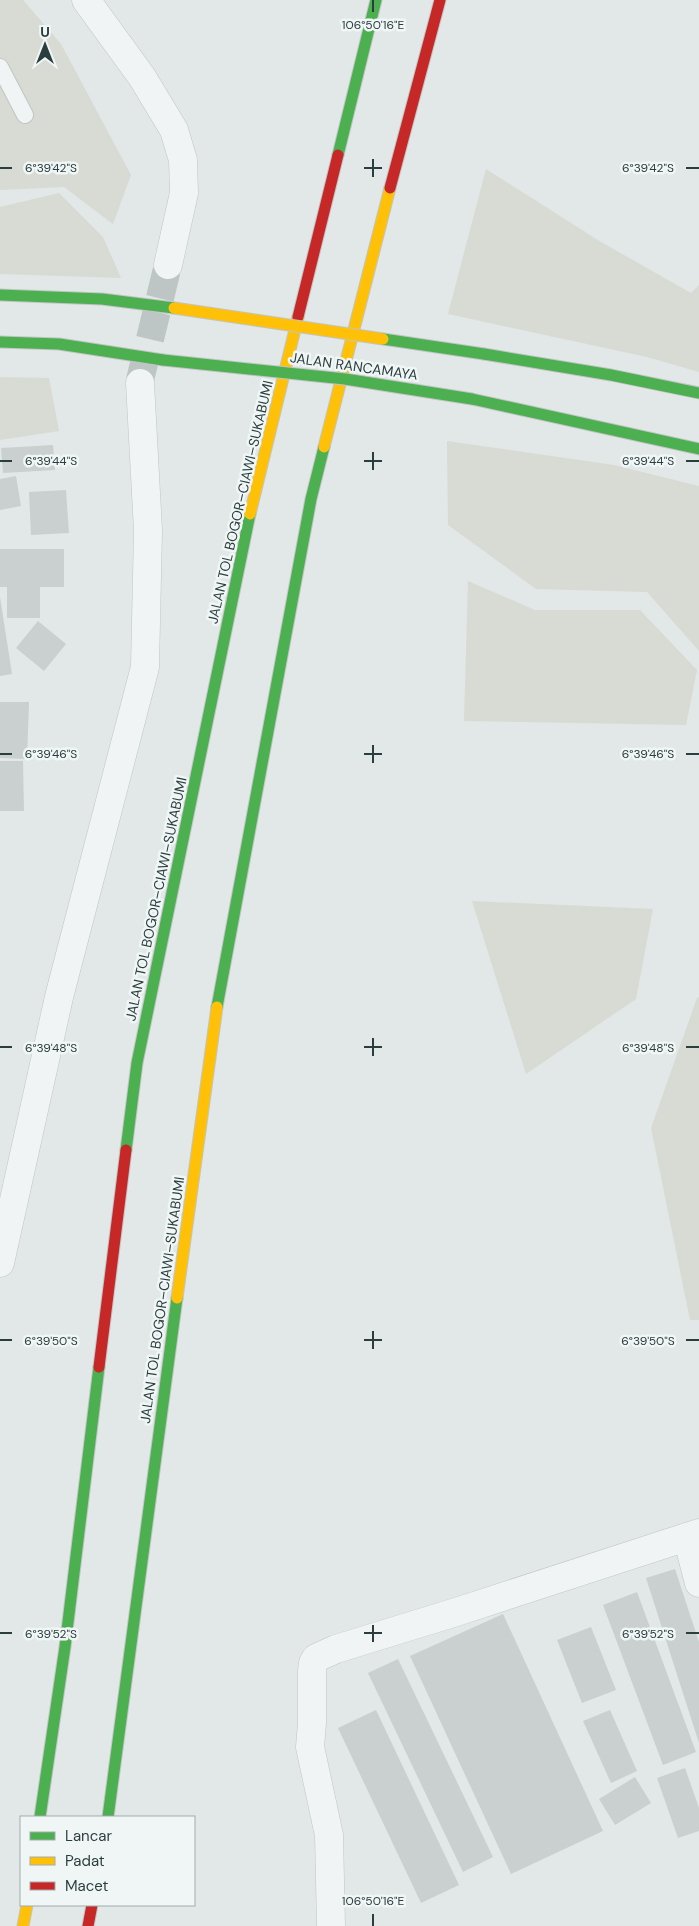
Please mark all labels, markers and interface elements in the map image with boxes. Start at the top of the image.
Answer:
text: 106°50'16"E [342,17,405,33]
north arrow [20,20,70,70]
text: U [40,23,50,41]
text: 6°39'42"S [25,160,77,176]
text: 6°39'42"S [622,160,674,176]
street label: JALAN RANCAMAYA [289,348,419,384]
street label: JALAN TOL BOGOR–CIAWI–SUKABUMI [203,379,277,625]
text: 6°39'44"S [25,453,77,469]
text: 6°39'44"S [622,453,674,469]
text: 6°39'46"S [25,746,77,762]
text: 6°39'46"S [622,746,674,762]
street label: JALAN TOL BOGOR–CIAWI–SUKABUMI [121,775,191,1023]
text: 6°39'48"S [25,1040,77,1056]
text: 6°39'48"S [622,1040,674,1056]
street label: JALAN TOL BOGOR–CIAWI–SUKABUMI [136,1176,188,1424]
text: 6°39'50"S [24,1333,78,1349]
text: 6°39'50"S [621,1333,675,1349]
text: 6°39'52"S [25,1626,77,1642]
text: 6°39'52"S [622,1626,674,1642]
legend [20,1816,195,1906]
text: Lancar [65,1826,112,1846]
text: Padat [65,1851,105,1871]
text: Macet [65,1876,109,1896]
text: 106°50'16"E [342,1893,405,1909]

